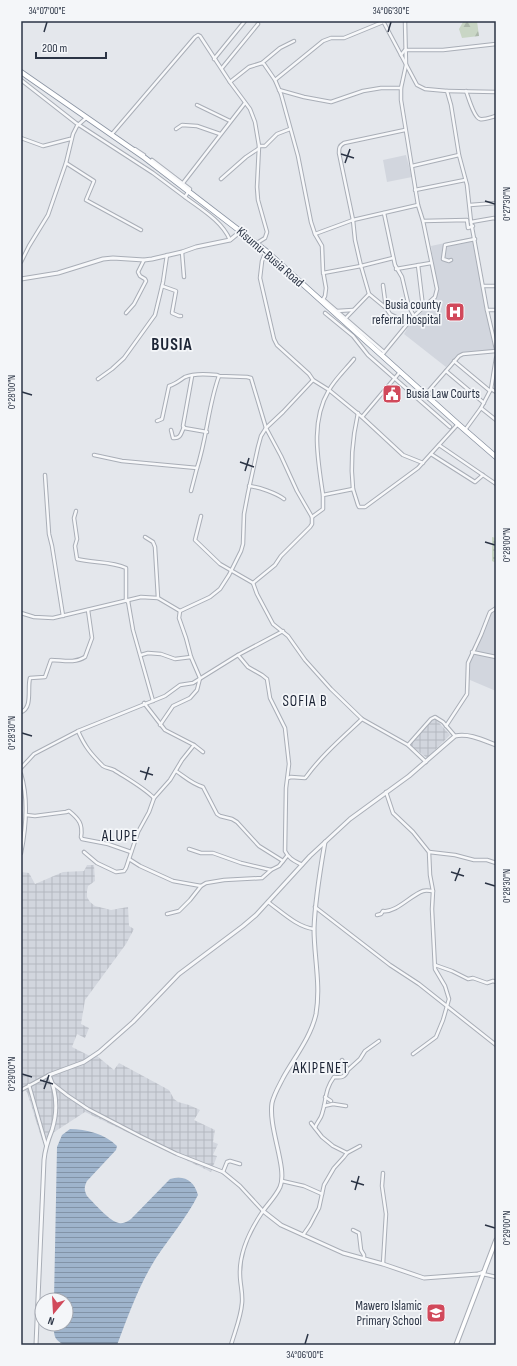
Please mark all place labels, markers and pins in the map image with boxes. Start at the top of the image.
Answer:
place label: Busia county referral hospital [372,297,441,328]
hospital icon: Busia county referral hospital [444,301,466,323]
public building icon: Busia Law Courts [381,383,403,405]
place label: Busia Law Courts [406,386,480,402]
place label: Mawero Islamic Primary School [355,1298,422,1329]
school or university icon: Mawero Islamic Primary School [425,1302,447,1324]

